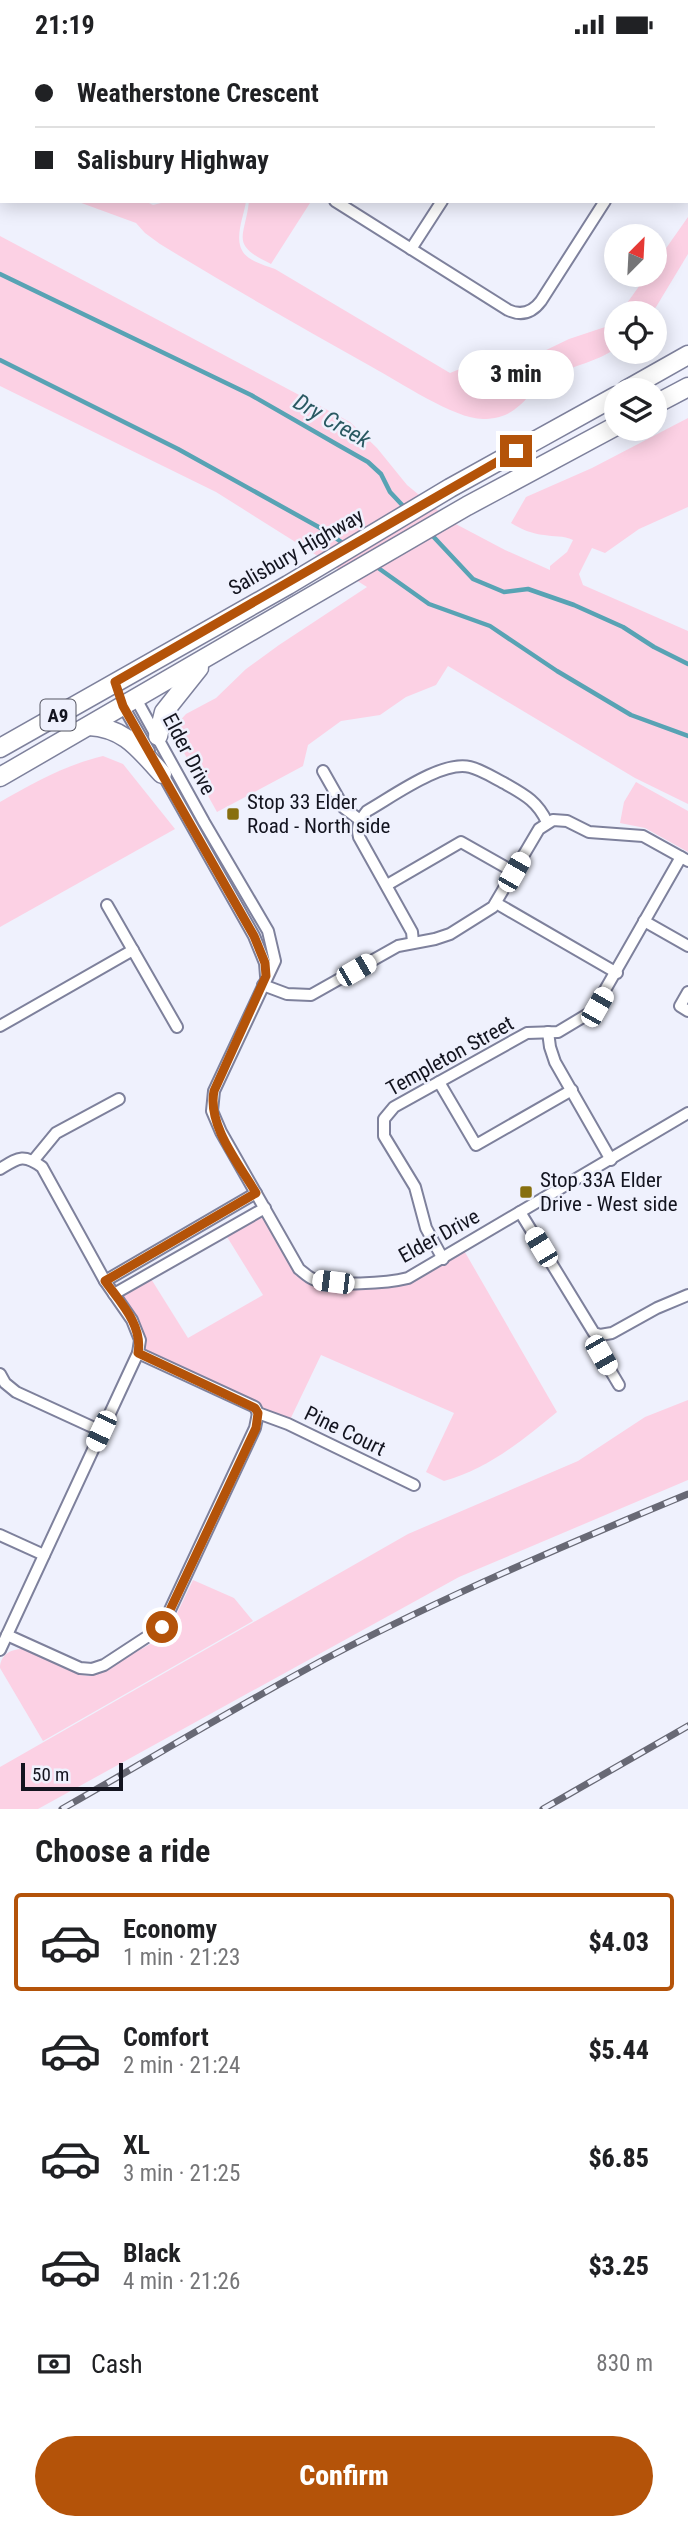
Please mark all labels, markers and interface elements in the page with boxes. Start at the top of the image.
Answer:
text: 21:19 [35,10,95,40]
text: Weatherstone Crescent [77,78,319,108]
text: Salisbury Highway [77,145,269,175]
north arrow [604,224,667,287]
map controls [604,224,667,441]
button: locate [604,301,667,364]
callout: 3 min [458,349,574,399]
text: 3 min [490,361,542,388]
button: layers [604,378,667,441]
water label: Dry Creek [289,388,376,454]
route end [500,435,532,467]
street label: Salisbury Highway [224,504,368,600]
road number: A9 [41,699,76,730]
street label: Elder Drive [158,709,220,799]
place label: Stop 33 Elder Road - North side [247,790,390,838]
marker: Stop 33 Elder Road - North side [225,806,241,822]
car [495,849,534,895]
car [333,950,380,990]
car [578,984,617,1030]
street label: Templeton Street [382,1011,518,1101]
place label: Stop 33A Elder Drive - West side [540,1168,678,1216]
marker: Stop 33A Elder Drive - West side [518,1184,534,1200]
street label: Elder Drive [394,1204,484,1268]
car [522,1224,561,1270]
car [311,1269,356,1295]
car [582,1332,621,1378]
street label: Pine Court [301,1401,389,1461]
car [83,1408,120,1454]
route start [146,1611,178,1643]
scale bar [21,1760,122,1792]
text: 50 m [32,1763,69,1786]
text: Choose a ride [35,1832,210,1870]
icon: car [39,1911,102,1974]
text: Economy [123,1914,217,1944]
text: $4.03 [588,1927,649,1957]
text: 1 min · 21:23 [123,1944,240,1971]
icon: car [39,2019,102,2082]
text: Comfort [123,2022,209,2052]
text: $5.44 [588,2035,649,2065]
text: 2 min · 21:24 [123,2052,240,2079]
icon: car [39,2127,102,2190]
text: XL [123,2130,150,2160]
text: $6.85 [588,2143,649,2173]
text: 3 min · 21:25 [123,2160,240,2187]
icon: car [39,2235,102,2298]
text: Black [123,2238,181,2268]
text: $3.25 [588,2251,649,2281]
text: 4 min · 21:26 [123,2268,240,2295]
icon: cash [35,2345,73,2383]
text: Cash [91,2349,143,2379]
text: 830 m [596,2350,653,2377]
button: Confirm [35,2436,653,2516]

